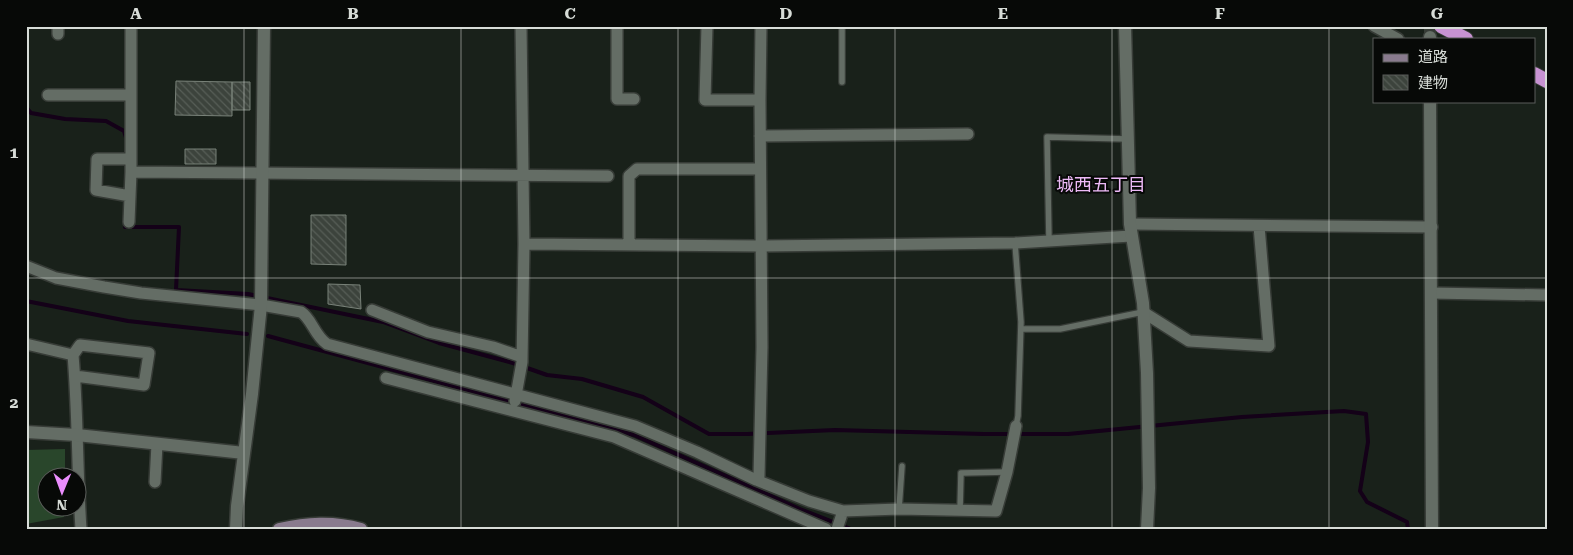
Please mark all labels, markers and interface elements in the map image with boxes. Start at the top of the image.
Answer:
text: A [130,4,142,23]
text: B [347,4,359,23]
text: C [564,4,576,23]
text: D [780,4,793,23]
text: E [998,4,1008,23]
text: F [1215,4,1225,23]
text: G [1431,4,1444,23]
legend [1373,38,1536,102]
text: 道路 [1418,48,1448,66]
text: 建物 [1418,74,1448,92]
text: 1 [10,143,19,162]
district label: 城西五丁目 [1056,174,1146,195]
text: 2 [10,393,19,412]
north arrow [38,468,88,518]
text: N [56,497,67,513]

